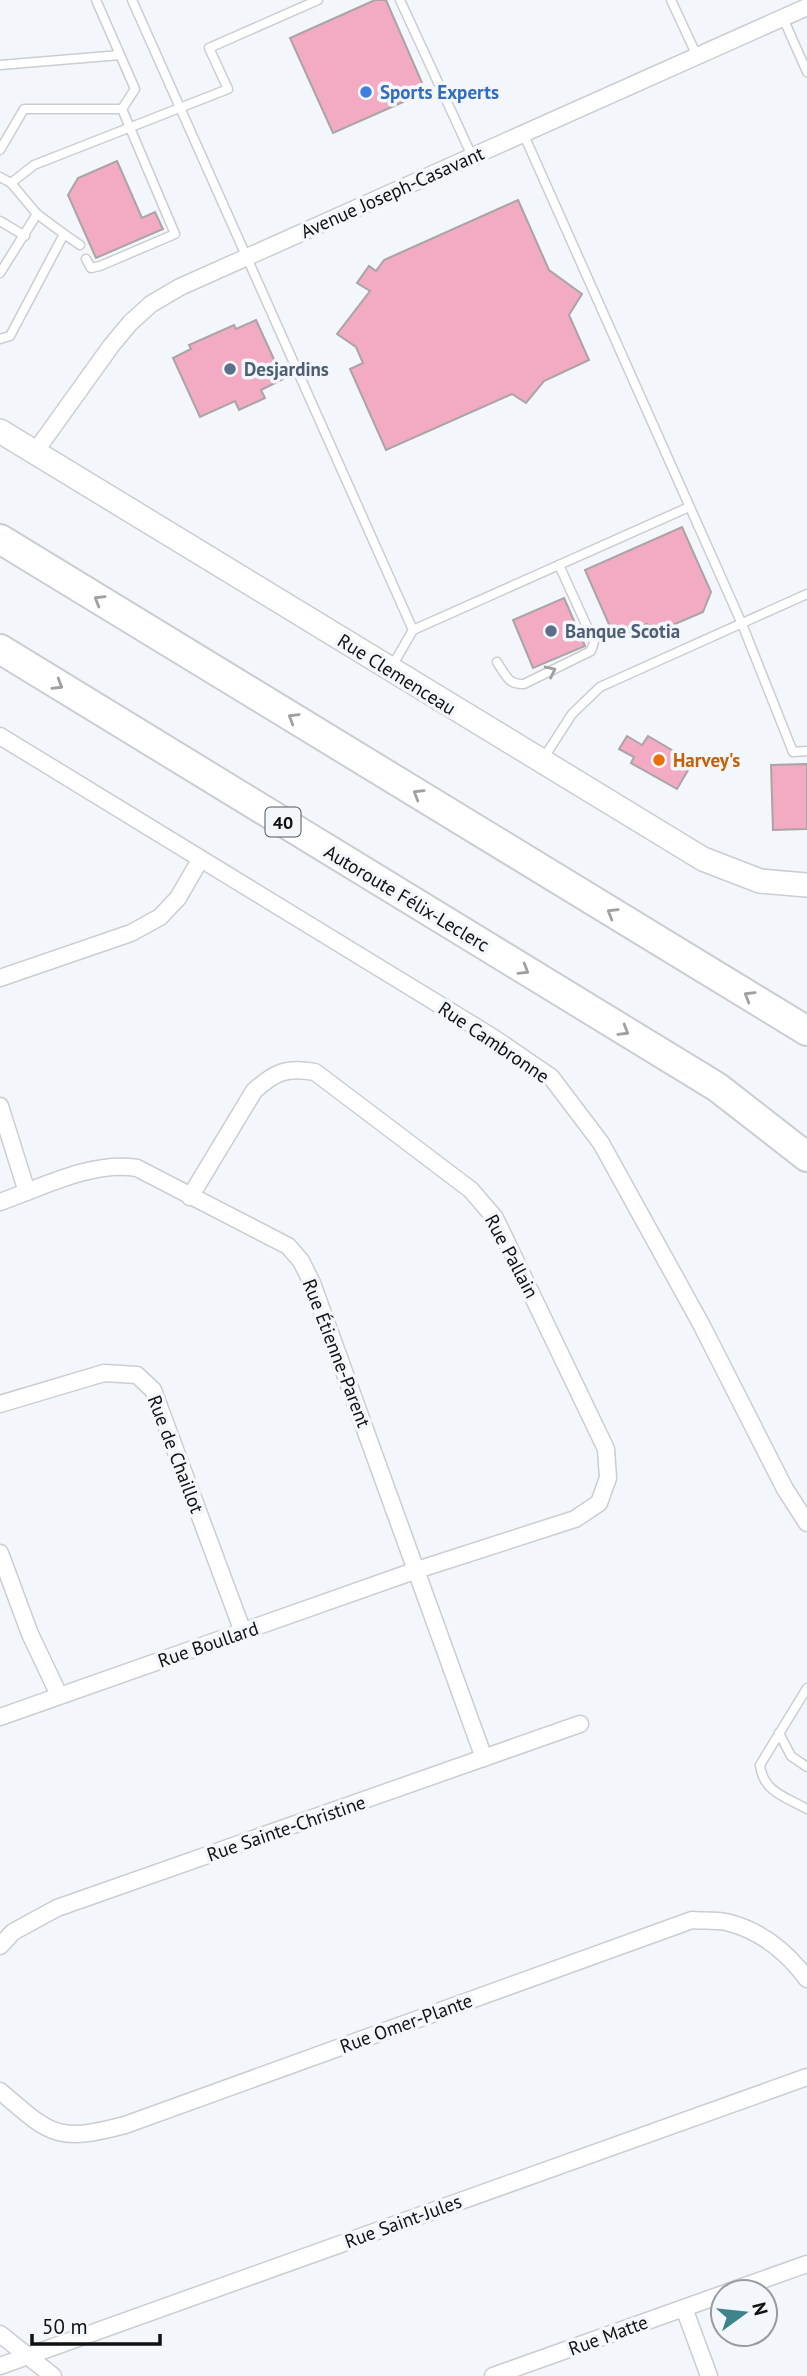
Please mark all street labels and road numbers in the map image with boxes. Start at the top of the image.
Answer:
street label: Avenue Joseph-Casavant [297,141,488,243]
street label: Rue Clemenceau [333,628,461,720]
road number: 40 [266,808,300,836]
street label: Autoroute Félix-Leclerc [320,839,494,957]
street label: Rue Cambronne [434,996,554,1088]
street label: Rue Pallain [480,1210,544,1302]
street label: Rue Étienne-Parent [298,1275,377,1431]
street label: Rue de Chaillot [142,1392,210,1517]
street label: Rue Boullard [155,1616,261,1672]
street label: Rue Sainte-Christine [204,1790,368,1866]
street label: Rue Omer-Plante [336,1988,476,2058]
street label: Rue Saint-Jules [341,2189,465,2253]
street label: Rue Matte [565,2310,651,2360]

